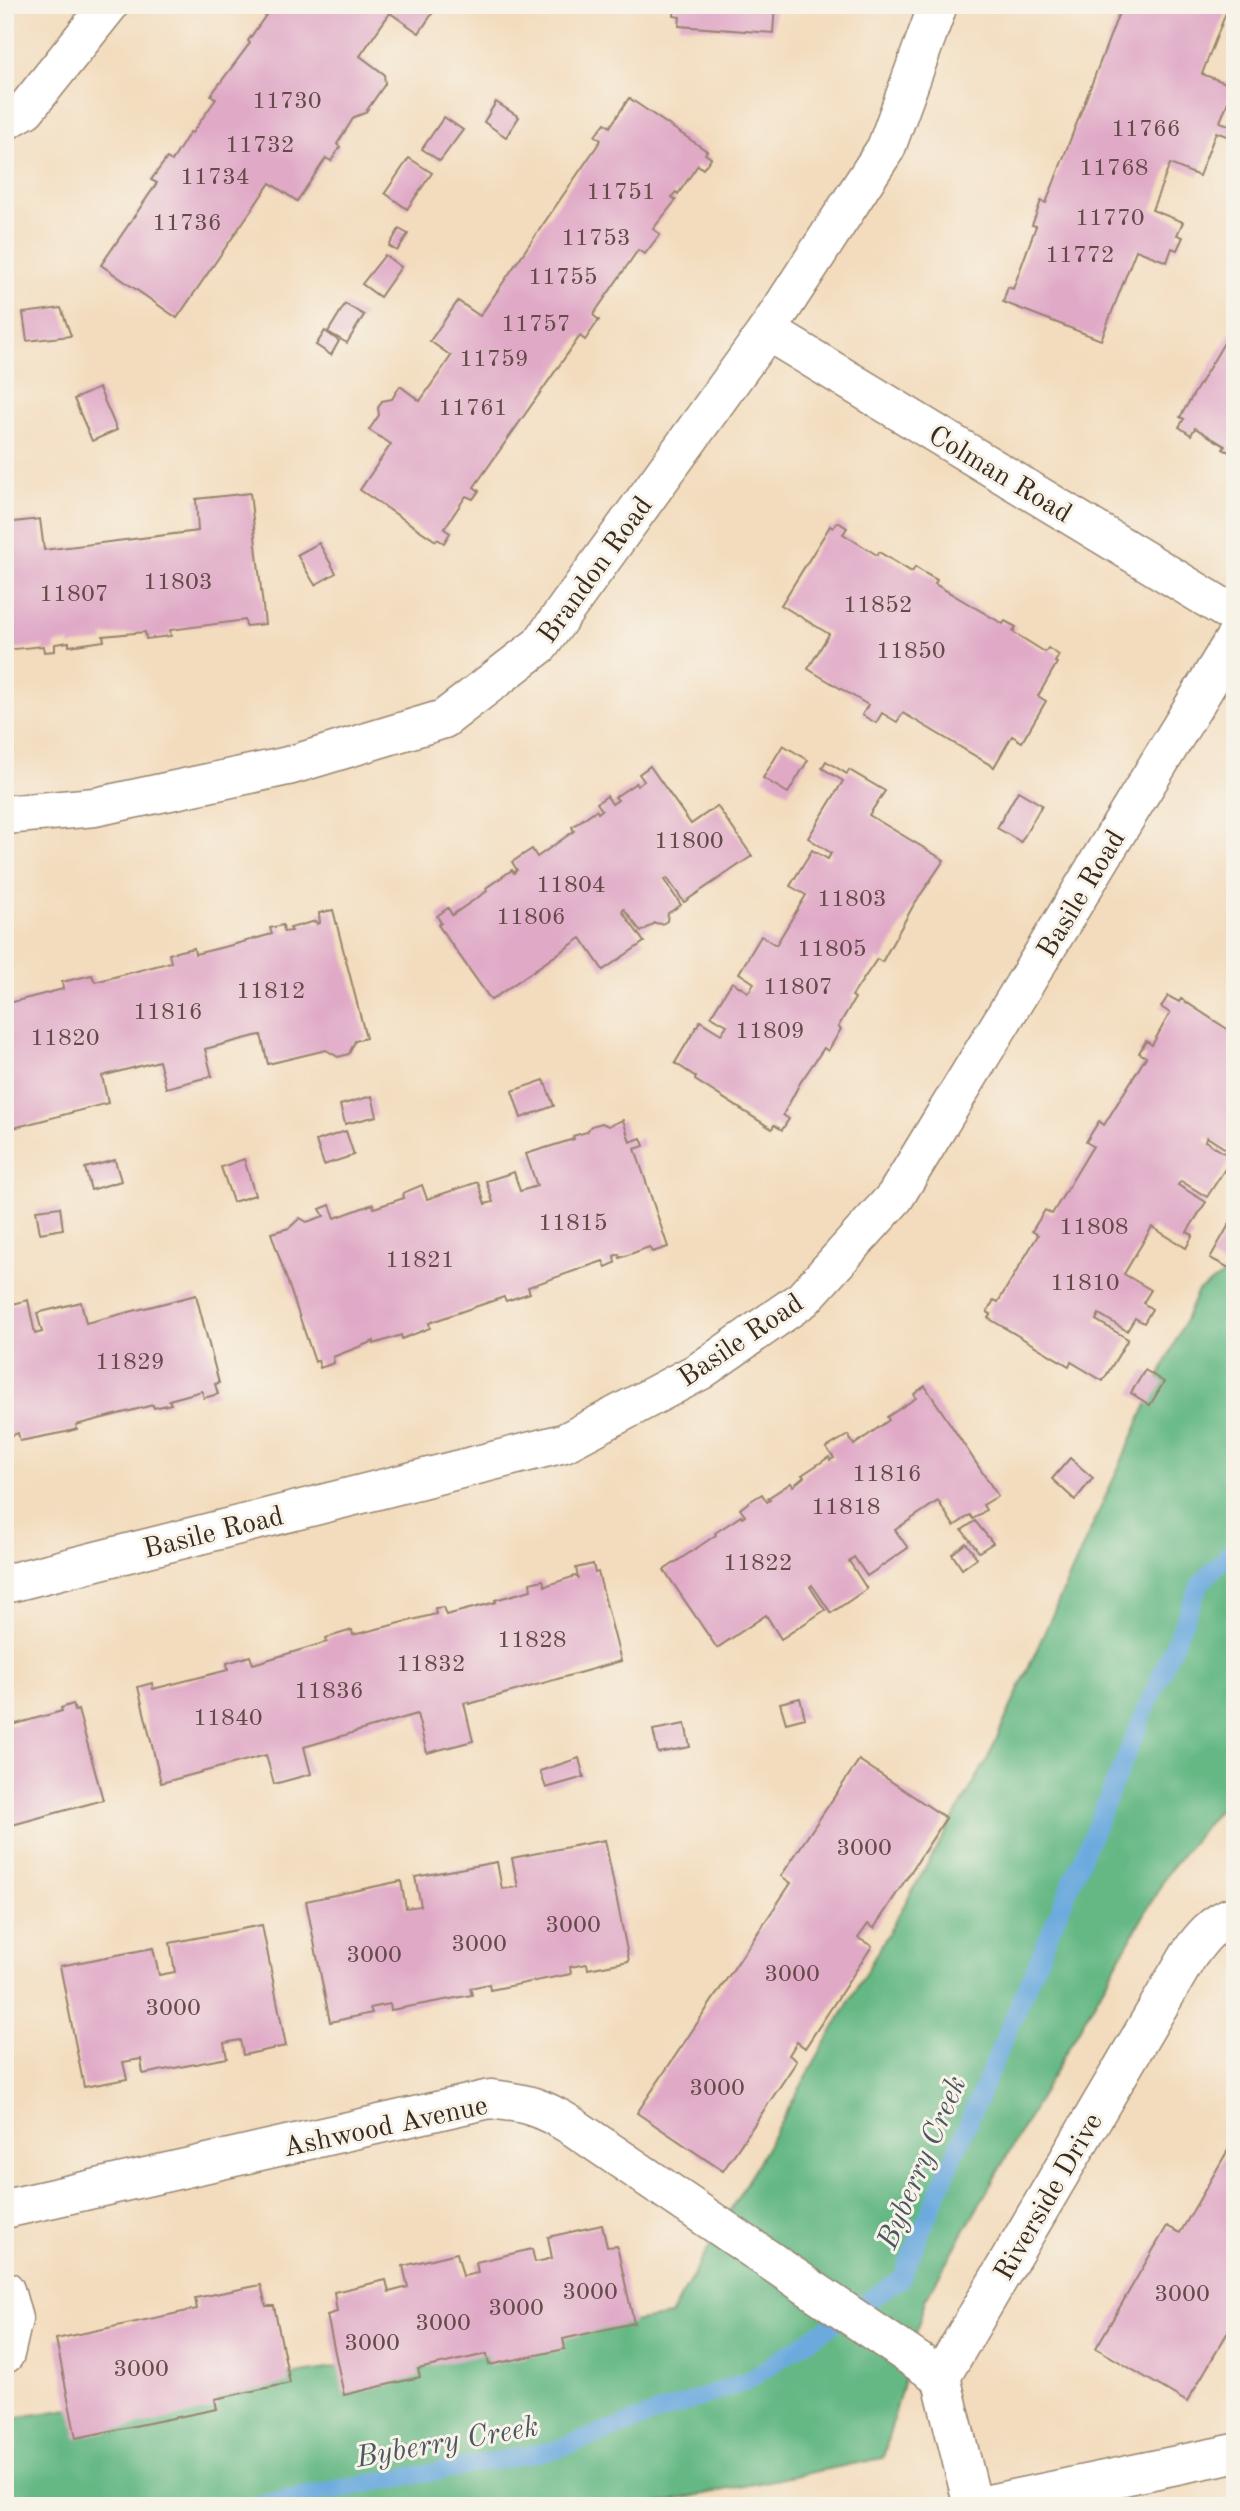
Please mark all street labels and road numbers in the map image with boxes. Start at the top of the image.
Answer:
street label: Colman Road [923,422,1076,529]
street label: Brandon Road [534,492,659,649]
street label: Basile Road [1034,826,1132,963]
street label: Basile Road [674,1290,809,1393]
street label: Basile Road [141,1503,287,1565]
street label: Ashwood Avenue [281,2093,490,2163]
street label: Riverside Drive [991,2109,1109,2286]

